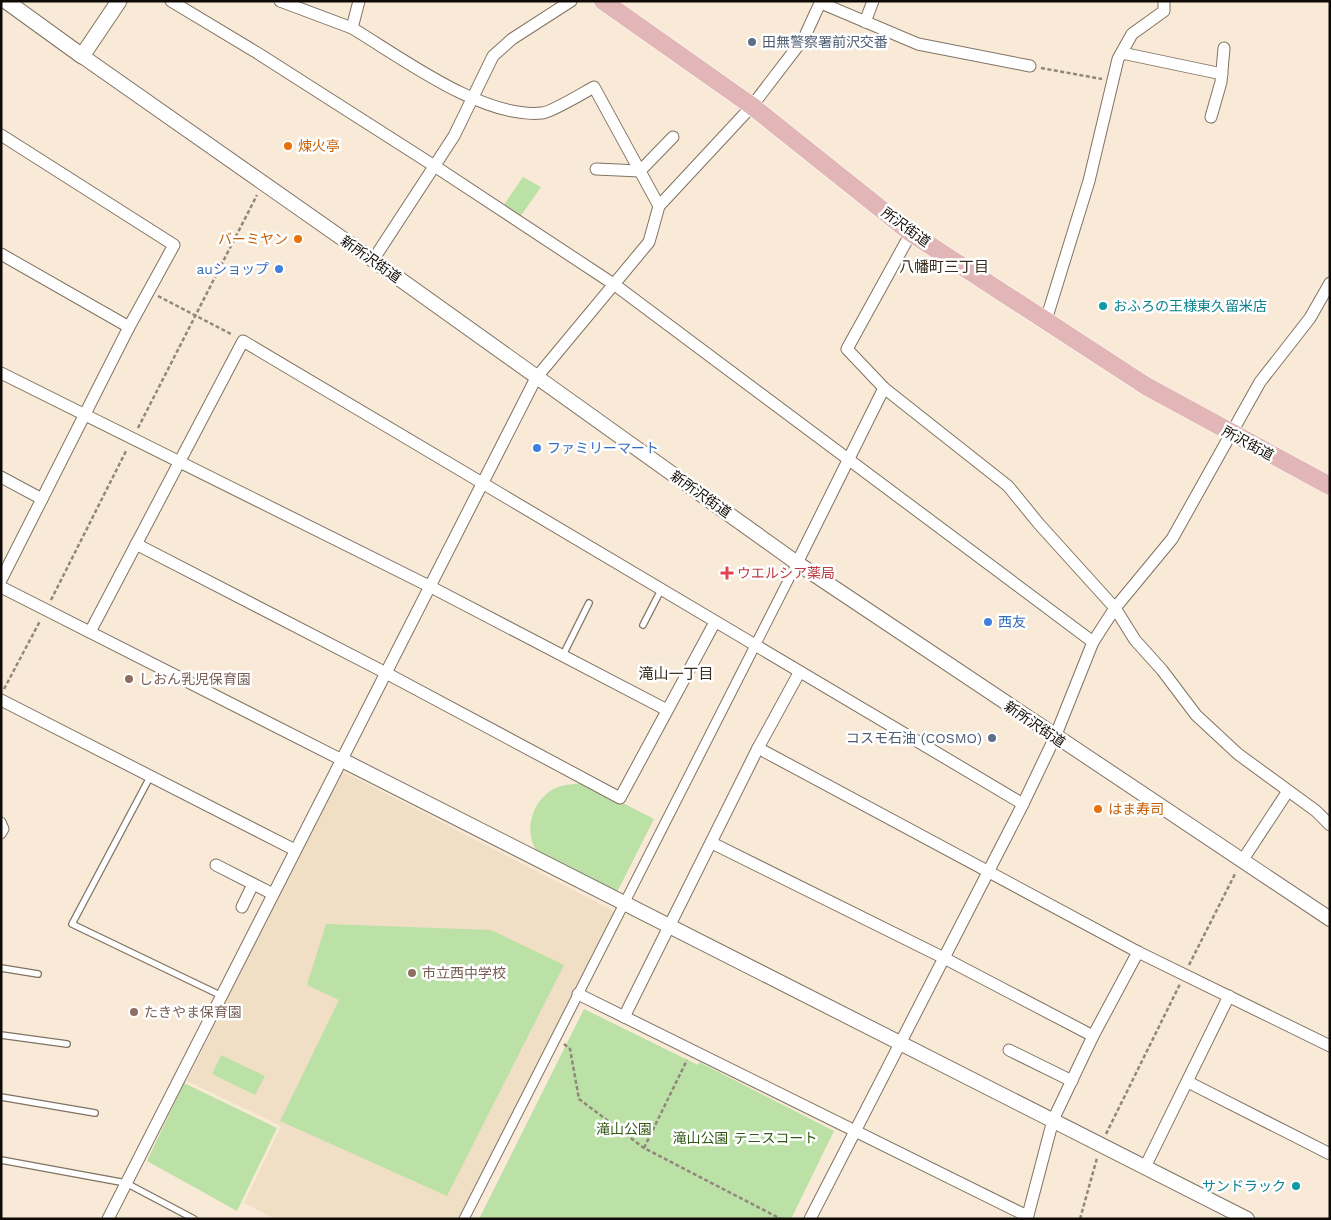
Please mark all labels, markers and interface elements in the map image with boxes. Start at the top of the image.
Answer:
place label: 田無警察署前沢交番 [762,34,888,50]
marker: 田無警察署前沢交番 [746,36,758,48]
place label: 煉火亭 [298,138,340,154]
marker: 煉火亭 [282,140,294,152]
street label: 所沢街道 [879,204,933,250]
place label: バーミヤン [218,231,288,247]
street label: 新所沢街道 [338,232,404,286]
marker: バーミヤン [292,233,304,245]
district label: 八幡町三丁目 [899,258,989,276]
place label: auショップ [196,261,269,277]
marker: auショップ [273,263,285,275]
place label: おふろの王様東久留米店 [1113,298,1267,314]
marker: おふろの王様東久留米店 [1097,300,1109,312]
street label: 所沢街道 [1220,423,1276,463]
place label: ファミリーマート [547,440,659,456]
marker: ファミリーマート [531,442,543,454]
street label: 新所沢街道 [668,467,734,521]
place label: ウエルシア薬局 [737,565,835,581]
marker: ウエルシア薬局 [721,567,733,579]
place label: 西友 [998,614,1026,630]
marker: 西友 [982,616,994,628]
district label: 滝山一丁目 [638,665,714,683]
place label: しおん乳児保育園 [139,671,251,687]
marker: しおん乳児保育園 [123,673,135,685]
street label: 新所沢街道 [1002,698,1068,750]
place label: コスモ石油 (COSMO) [846,730,982,746]
marker: コスモ石油 (COSMO) [986,732,998,744]
place label: はま寿司 [1108,801,1164,817]
marker: はま寿司 [1092,803,1104,815]
place label: 市立西中学校 [422,965,506,981]
marker: 市立西中学校 [406,967,418,979]
place label: たきやま保育園 [144,1004,242,1020]
marker: たきやま保育園 [128,1006,140,1018]
park label: 滝山公園 [596,1121,652,1137]
park label: 滝山公園 テニスコート [673,1130,817,1146]
place label: サンドラック [1202,1178,1286,1194]
marker: サンドラック [1290,1180,1302,1192]

